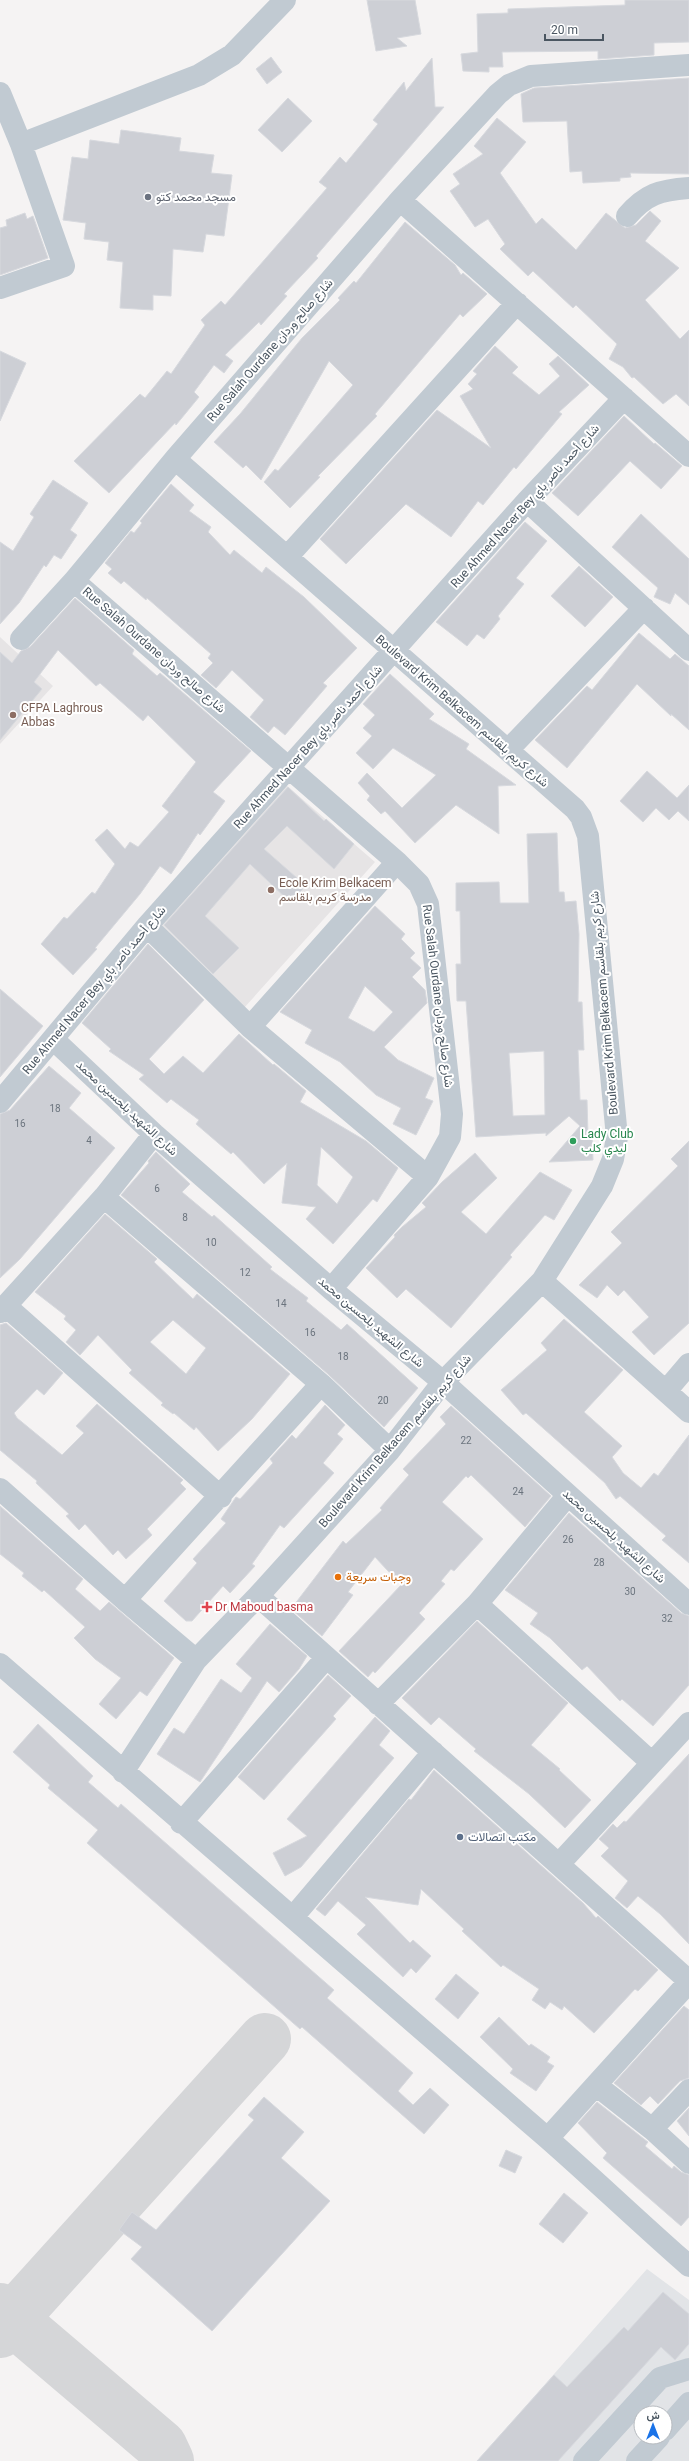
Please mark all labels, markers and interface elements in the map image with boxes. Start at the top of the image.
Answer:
scale bar [545,16,603,42]
text: 20 m [551,23,578,37]
place label: مسجد محمد كتو [156,190,236,205]
marker: مسجد محمد كتو [143,192,153,202]
street label: Rue Salah Ourdane شارع صالح وردان [204,276,337,425]
street label: Rue Ahmed Nacer Bey شارع أحمد ناصر باي [448,421,604,593]
street label: Rue Salah Ourdane شارع صالح وردان [79,584,228,717]
street label: Boulevard Krim Belkacem شارع كريم بلقاسم [371,632,551,791]
street label: Rue Ahmed Nacer Bey شارع أحمد ناصر باي [231,662,387,834]
place label: CFPA Laghrous Abbas [21,701,103,729]
marker: CFPA Laghrous Abbas [8,710,18,720]
place label: Ecole Krim Belkacem مدرسة كريم بلقاسم [279,876,392,905]
marker: Ecole Krim Belkacem مدرسة كريم بلقاسم [266,885,276,895]
street label: Boulevard Krim Belkacem شارع كريم بلقاسم [587,890,623,1115]
street label: Rue Ahmed Nacer Bey شارع أحمد ناصر باي [19,903,171,1079]
street label: Rue Salah Ourdane شارع صالح وردان [418,904,456,1089]
street label: شارع الشهيد بلحسين محمد [72,1058,180,1160]
house number: 18 [49,1103,61,1114]
house number: 16 [14,1118,26,1129]
place label: Lady Club ليدي كلب [581,1127,634,1158]
house number: 4 [86,1135,92,1146]
marker: Lady Club ليدي كلب [568,1136,578,1146]
house number: 6 [154,1183,160,1194]
house number: 8 [182,1212,188,1223]
house number: 10 [205,1237,217,1248]
house number: 12 [239,1267,251,1278]
street label: شارع الشهيد بلحسين محمد [314,1274,426,1372]
house number: 14 [275,1298,287,1309]
house number: 16 [304,1327,316,1338]
house number: 18 [337,1351,349,1362]
street label: Boulevard Krim Belkacem شارع كريم بلقاسم [316,1352,475,1532]
house number: 20 [377,1395,389,1406]
house number: 22 [460,1435,472,1446]
house number: 24 [512,1486,524,1497]
street label: شارع الشهيد بلحسين محمد [559,1486,668,1587]
house number: 26 [562,1534,574,1545]
house number: 28 [593,1557,605,1568]
place label: وجبات سريعة [346,1570,411,1585]
marker: وجبات سريعة [333,1572,343,1582]
house number: 30 [624,1586,636,1597]
place label: Dr Maboud basma [215,1600,313,1614]
marker: Dr Maboud basma [202,1602,212,1612]
house number: 32 [661,1613,673,1624]
place label: مكتب اتصالات [468,1830,536,1844]
marker: مكتب اتصالات [455,1832,465,1842]
north arrow [633,2405,673,2445]
text: ش [646,2409,660,2422]

